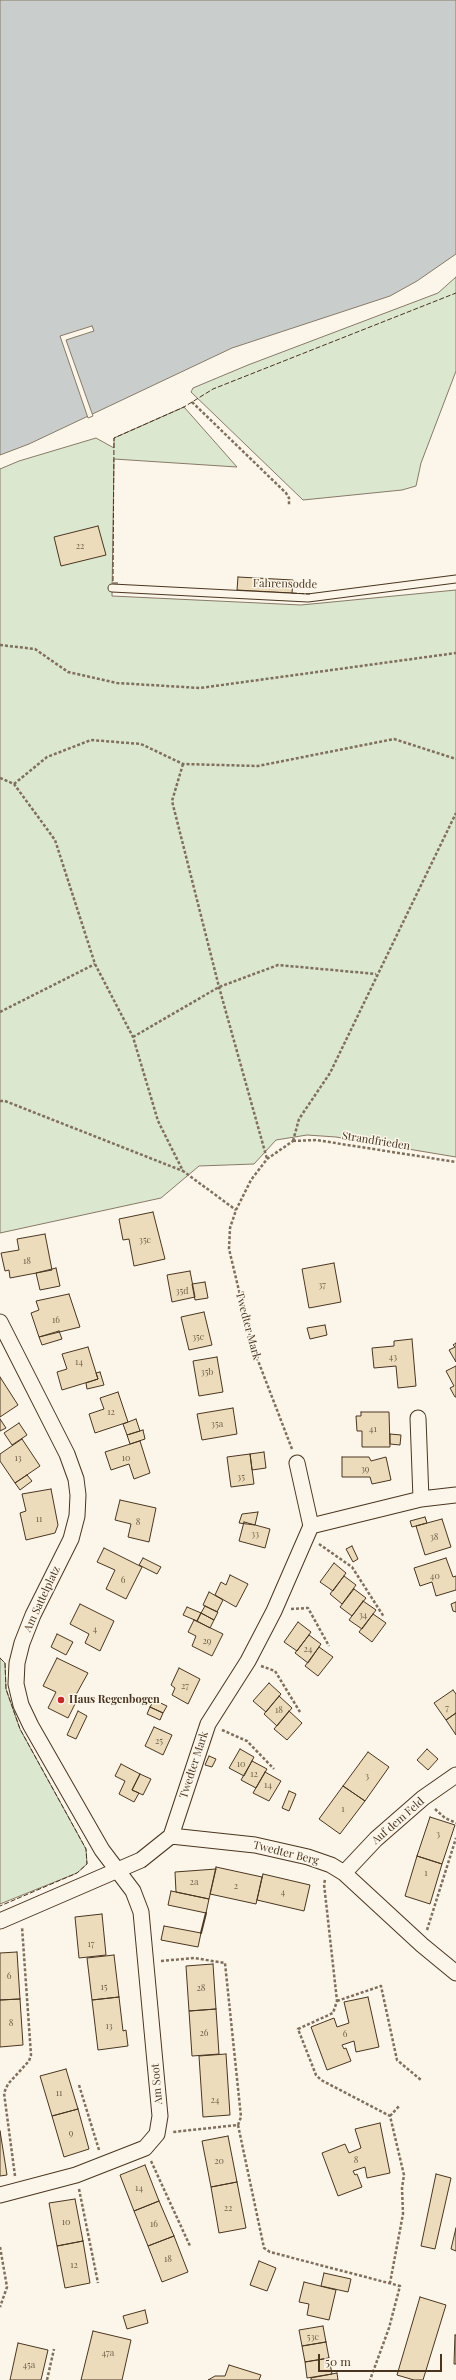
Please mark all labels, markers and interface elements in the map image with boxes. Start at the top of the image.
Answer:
house number: 22 [76,541,84,551]
street label: Fahrensodde [253,577,317,591]
street label: Strandfrieden [341,1129,411,1153]
house number: 35e [139,1235,151,1245]
house number: 18 [23,1256,31,1266]
house number: 37 [318,1280,326,1290]
house number: 35d [175,1286,189,1296]
street label: Twedter Mark [233,1290,263,1362]
house number: 16 [52,1315,60,1325]
house number: 35c [192,1332,204,1342]
house number: 43 [389,1352,397,1362]
house number: 14 [75,1357,83,1367]
house number: 35b [201,1367,213,1377]
house number: 12 [107,1407,115,1417]
house number: 35a [211,1419,223,1429]
house number: 41 [369,1424,377,1434]
house number: 13 [14,1453,22,1463]
house number: 10 [122,1453,130,1463]
house number: 39 [361,1464,369,1474]
house number: 35 [237,1472,245,1482]
house number: 11 [36,1514,42,1524]
house number: 8 [136,1517,140,1527]
house number: 33 [251,1529,259,1539]
house number: 38 [430,1532,438,1542]
street label: Am Sattelplatz [21,1564,63,1634]
house number: 40 [430,1571,440,1581]
house number: 6 [121,1575,125,1585]
house number: 34 [359,1610,367,1620]
house number: 4 [93,1624,97,1634]
house number: 29 [203,1636,211,1646]
house number: 24 [304,1644,312,1654]
house number: 27 [181,1681,189,1691]
place label: Haus Regenbogen [69,1693,160,1707]
marker: Haus Regenbogen [56,1695,66,1705]
house number: 7 [445,1703,449,1713]
house number: 18 [275,1705,283,1715]
street label: Twedter Mark [177,1730,211,1800]
house number: 25 [155,1736,163,1746]
house number: 10 [237,1759,245,1769]
house number: 12 [250,1769,258,1779]
house number: 3 [365,1771,369,1781]
house number: 14 [264,1780,272,1790]
street label: Auf dem Feld [369,1795,427,1847]
house number: 1 [341,1804,345,1814]
house number: 3 [436,1829,440,1839]
street label: Twedter Berg [252,1838,320,1868]
house number: 1 [424,1868,428,1878]
house number: 2a [190,1877,198,1887]
house number: 2 [234,1881,238,1891]
house number: 4 [281,1887,285,1897]
house number: 17 [88,1939,94,1949]
house number: 6 [7,1971,11,1981]
house number: 15 [101,1982,107,1992]
house number: 28 [197,1983,205,1993]
house number: 8 [9,2018,13,2028]
house number: 13 [105,2021,113,2031]
house number: 26 [200,2028,208,2038]
house number: 6 [343,2029,347,2039]
street label: Am Soot [149,2063,165,2105]
house number: 11 [56,2088,62,2098]
house number: 24 [211,2095,219,2105]
house number: 9 [69,2128,73,2138]
house number: 8 [354,2155,358,2165]
house number: 20 [214,2156,224,2166]
house number: 14 [135,2183,143,2193]
house number: 22 [224,2203,232,2213]
house number: 10 [62,2217,70,2227]
house number: 16 [150,2219,158,2229]
house number: 18 [164,2254,172,2264]
house number: 12 [70,2260,78,2270]
house number: 53e [307,2332,319,2342]
scale bar [320,2346,444,2372]
house number: 47a [102,2348,114,2358]
text: 50 m [325,2353,351,2369]
house number: 45a [23,2360,35,2370]

